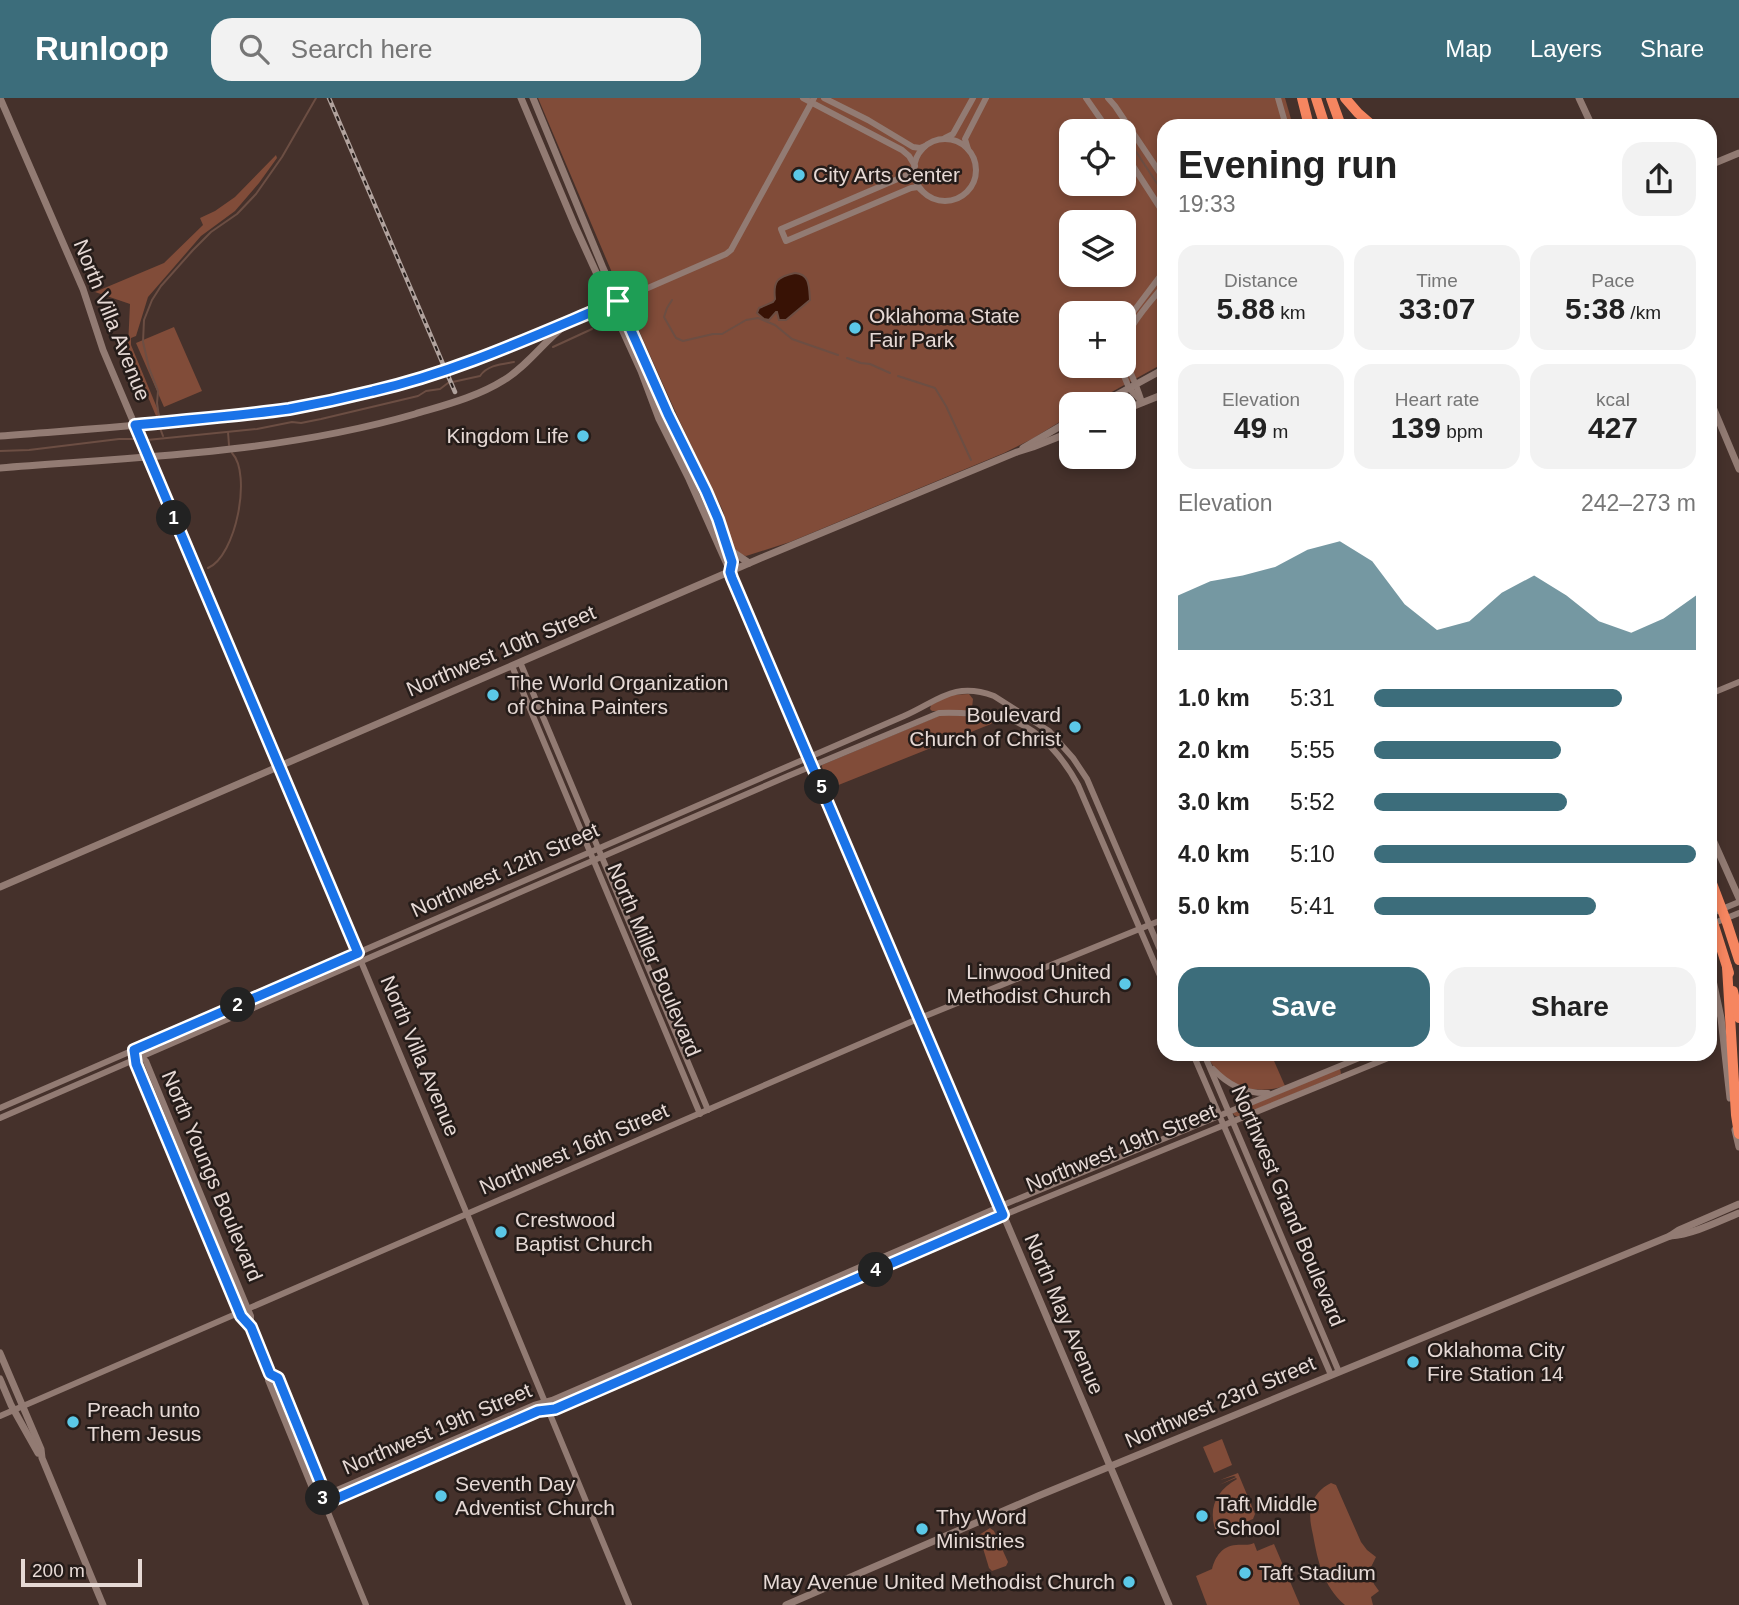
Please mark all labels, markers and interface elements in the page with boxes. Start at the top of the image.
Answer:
search box [211,18,701,81]
text: Runloop [35,30,169,67]
icon: search [235,30,273,68]
text: Search here [291,34,432,64]
text: Map [1445,35,1492,62]
text: Layers [1530,35,1602,62]
text: Share [1640,35,1704,62]
map controls [1059,119,1136,469]
button: locate [1059,119,1136,196]
button: share [1622,142,1696,216]
text: Evening run [1178,144,1398,186]
place label: City Arts Center [813,163,960,186]
marker: City Arts Center [791,167,807,183]
text: 19:33 [1178,191,1236,217]
button: layers [1059,210,1136,287]
street label: North Villa Avenue [70,236,155,404]
text: Distance [1224,270,1298,291]
text: Time [1416,270,1458,291]
text: Pace [1591,270,1635,291]
pin [588,271,648,331]
icon: arrive [599,282,637,320]
text: 5.88 [1217,292,1275,325]
text: 33:07 [1399,292,1475,325]
text: 5:38 [1565,292,1625,325]
button: + [1059,301,1136,378]
text: km [1275,302,1306,323]
text: /km [1625,302,1661,323]
place label: Oklahoma State Fair Park [869,304,1020,351]
marker: Oklahoma State Fair Park [847,320,863,336]
text: Elevation [1222,389,1300,410]
text: Heart rate [1395,389,1479,410]
text: kcal [1596,389,1630,410]
button: − [1059,392,1136,469]
text: 49 [1234,411,1267,444]
text: 139 [1391,411,1441,444]
text: 427 [1588,411,1638,444]
text: m [1267,421,1288,442]
text: bpm [1441,421,1483,442]
place label: Kingdom Life [446,424,569,447]
marker: Kingdom Life [575,428,591,444]
text: Elevation [1178,490,1273,516]
text: 242–273 m [1581,490,1696,516]
pin: 1 [156,500,192,536]
text: 1 [168,507,179,528]
street label: Northwest 10th Street [403,600,599,701]
place label: The World Organization of China Painters [507,671,728,718]
text: 1.0 km [1178,685,1250,711]
text: 5:31 [1290,685,1335,711]
marker: The World Organization of China Painters [485,687,501,703]
place label: Boulevard Church of Christ [909,703,1061,750]
marker: Boulevard Church of Christ [1067,719,1083,735]
text: 2.0 km [1178,737,1250,763]
text: 5:55 [1290,737,1335,763]
pin: 5 [804,770,840,804]
text: 5 [816,776,827,797]
text: 3.0 km [1178,789,1250,815]
text: 5:52 [1290,789,1335,815]
street label: Northwest 12th Street [407,818,602,921]
text: 4.0 km [1178,841,1250,867]
text: 5:10 [1290,841,1335,867]
street label: North Miller Boulevard [603,860,706,1060]
text: 5.0 km [1178,893,1250,919]
text: 5:41 [1290,893,1335,919]
place label: Linwood United Methodist Church [946,960,1111,1007]
button: Save [1178,967,1430,1047]
button: Share [1444,967,1696,1047]
street label: North Villa Avenue [376,972,465,1139]
marker: Linwood United Methodist Church [1117,976,1133,992]
pin: 2 [220,988,256,1023]
text: 2 [232,994,243,1015]
street label: North Youngs Boulevard [158,1067,267,1285]
street label: Northwest Grand Boulevard [1227,1082,1350,1330]
street label: Northwest 16th Street [476,1098,672,1199]
street label: Northwest 19th Street [1022,1099,1219,1196]
place label: Crestwood Baptist Church [515,1208,653,1255]
marker: Crestwood Baptist Church [493,1224,509,1240]
street label: North May Avenue [1020,1230,1109,1398]
pin: 4 [858,1252,894,1288]
text: 4 [870,1259,881,1280]
place label: Oklahoma City Fire Station 14 [1427,1338,1565,1385]
street label: Northwest 23rd Street [1121,1351,1318,1452]
marker: Oklahoma City Fire Station 14 [1405,1354,1421,1370]
street label: Northwest 19th Street [339,1378,535,1479]
place label: Preach unto Them Jesus [87,1398,201,1445]
marker: Preach unto Them Jesus [65,1414,81,1430]
place label: Seventh Day Adventist Church [455,1472,615,1519]
pin: 3 [306,1480,340,1516]
text: 3 [317,1487,328,1508]
marker: Seventh Day Adventist Church [433,1488,449,1504]
place label: Taft Middle School [1216,1492,1318,1539]
place label: Thy Word Ministries [936,1505,1027,1552]
marker: Taft Middle School [1194,1508,1210,1524]
marker: Thy Word Ministries [914,1521,930,1537]
scale bar [21,1556,142,1588]
text: 200 m [32,1560,85,1581]
place label: Taft Stadium [1259,1561,1376,1584]
marker: Taft Stadium [1237,1565,1253,1581]
place label: May Avenue United Methodist Church [763,1570,1115,1593]
marker: May Avenue United Methodist Church [1121,1574,1137,1590]

